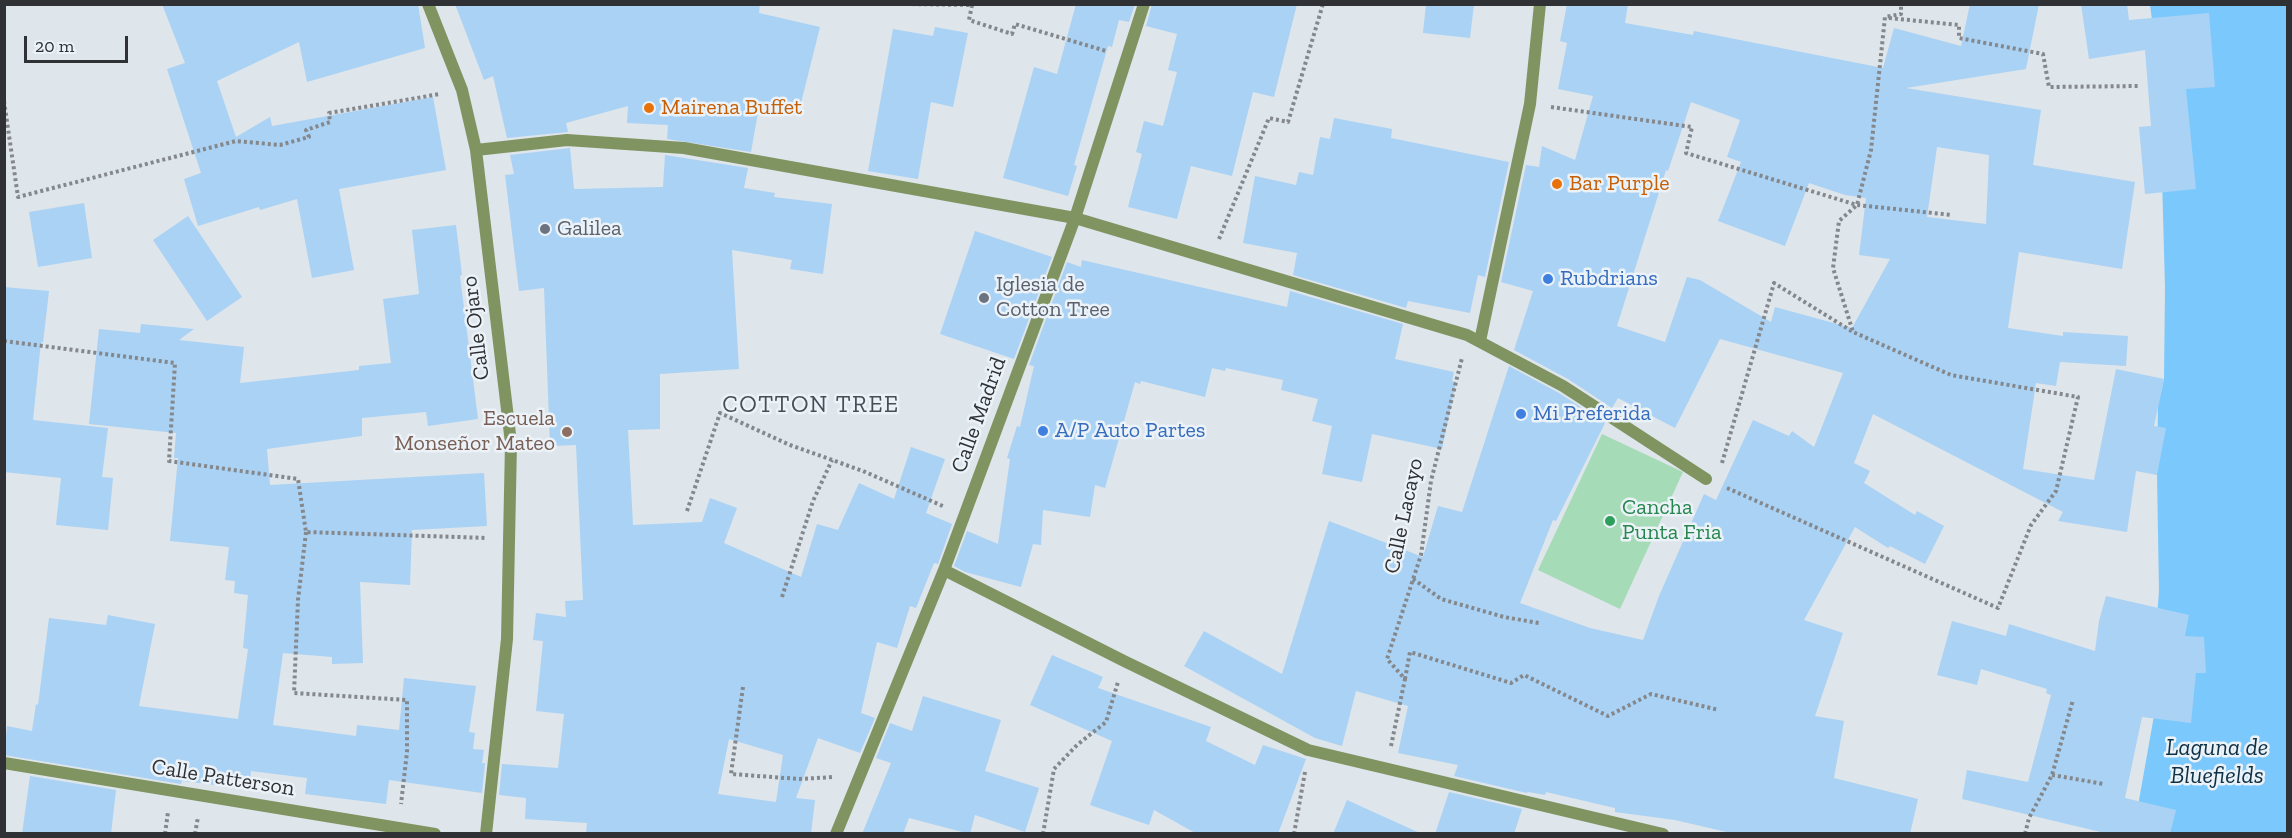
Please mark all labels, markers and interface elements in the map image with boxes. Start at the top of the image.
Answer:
scale bar [27,24,130,62]
text: 20 m [35,35,74,57]
place label: Mairena Buffet [661,95,802,121]
marker: Mairena Buffet [642,101,656,115]
place label: Bar Purple [1569,171,1670,197]
marker: Bar Purple [1550,177,1564,191]
place label: Galilea [557,216,622,242]
marker: Galilea [538,222,552,236]
place label: Rubdrians [1560,266,1658,292]
place label: Iglesia de Cotton Tree [996,272,1110,324]
marker: Rubdrians [1541,272,1555,286]
street label: Calle Ojaro [457,274,495,382]
marker: Iglesia de Cotton Tree [977,291,991,305]
street label: Calle Madrid [946,354,1012,476]
district label: COTTON TREE [722,391,900,419]
place label: Mi Preferida [1533,401,1651,427]
place label: Escuela Monseñor Mateo [395,406,555,458]
marker: Mi Preferida [1514,407,1528,421]
place label: A/P Auto Partes [1055,418,1206,444]
marker: A/P Auto Partes [1036,424,1050,438]
marker: Escuela Monseñor Mateo [560,425,574,439]
street label: Calle Lacayo [1379,456,1429,576]
place label: Cancha Punta Fria [1622,495,1722,546]
marker: Cancha Punta Fria [1603,514,1617,528]
water label: Laguna de Bluefields [2166,734,2268,790]
street label: Calle Patterson [150,754,296,802]

